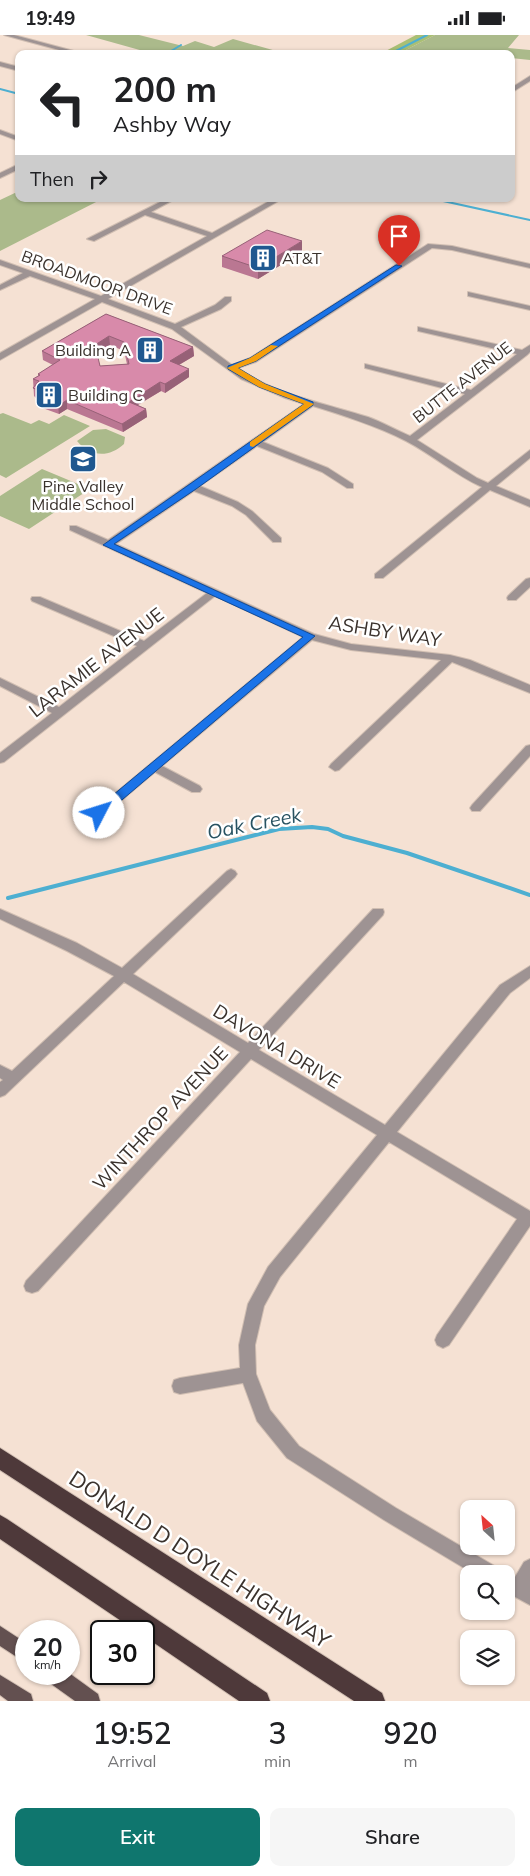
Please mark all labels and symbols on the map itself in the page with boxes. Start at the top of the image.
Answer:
pin [378,215,420,266]
building icon: AT&T [248,243,278,273]
street label: BROADMOOR DRIVE [19,245,175,319]
place label: AT&T [282,248,322,268]
building icon: Building A [135,335,165,365]
street label: BUTTE AVENUE [409,337,515,427]
place label: Building A [55,340,131,360]
building icon: Building C [34,380,64,410]
place label: Building C [68,385,143,405]
school or university icon: Pine Valley Middle School [68,444,98,474]
place label: Pine Valley Middle School [32,476,134,514]
street label: LARAMIE AVENUE [24,602,168,722]
street label: ASHBY WAY [327,610,444,652]
position arrow [72,786,124,838]
water label: Oak Creek [205,801,304,844]
street label: DAVONA DRIVE [209,999,345,1093]
street label: WINTHROP AVENUE [87,1041,233,1195]
street label: DONALD D DOYLE HIGHWAY [64,1464,336,1654]
north arrow [460,1500,515,1555]
speed limit sign: 30 [90,1620,155,1685]

